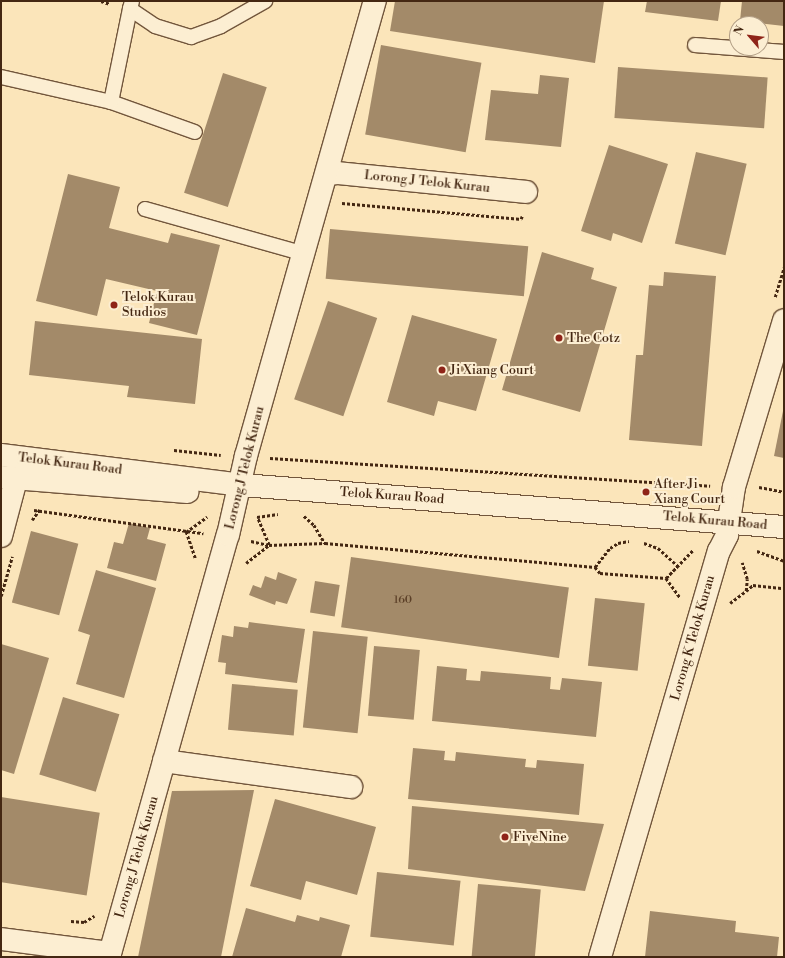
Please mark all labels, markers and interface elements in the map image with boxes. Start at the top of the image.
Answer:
north arrow [729,16,769,56]
text: N [731,24,748,38]
street label: Lorong J Telok Kurau [363,168,491,196]
place label: Telok Kurau Studios [122,290,194,321]
marker: Telok Kurau Studios [109,300,119,310]
place label: The Cotz [567,330,620,346]
marker: The Cotz [554,333,564,343]
place label: Ji Xiang Court [450,362,534,378]
marker: Ji Xiang Court [437,365,447,375]
street label: Lorong J Telok Kurau [222,405,268,531]
street label: Telok Kurau Road [17,450,123,478]
place label: After Ji Xiang Court [654,477,725,508]
street label: Telok Kurau Road [339,485,445,507]
marker: After Ji Xiang Court [641,487,651,497]
street label: Telok Kurau Road [662,509,768,533]
street label: Lorong K Telok Kurau [668,573,718,703]
house number: 160 [394,593,412,607]
street label: Lorong J Telok Kurau [112,794,162,920]
place label: FiveNine [513,829,567,845]
marker: FiveNine [500,832,510,842]

